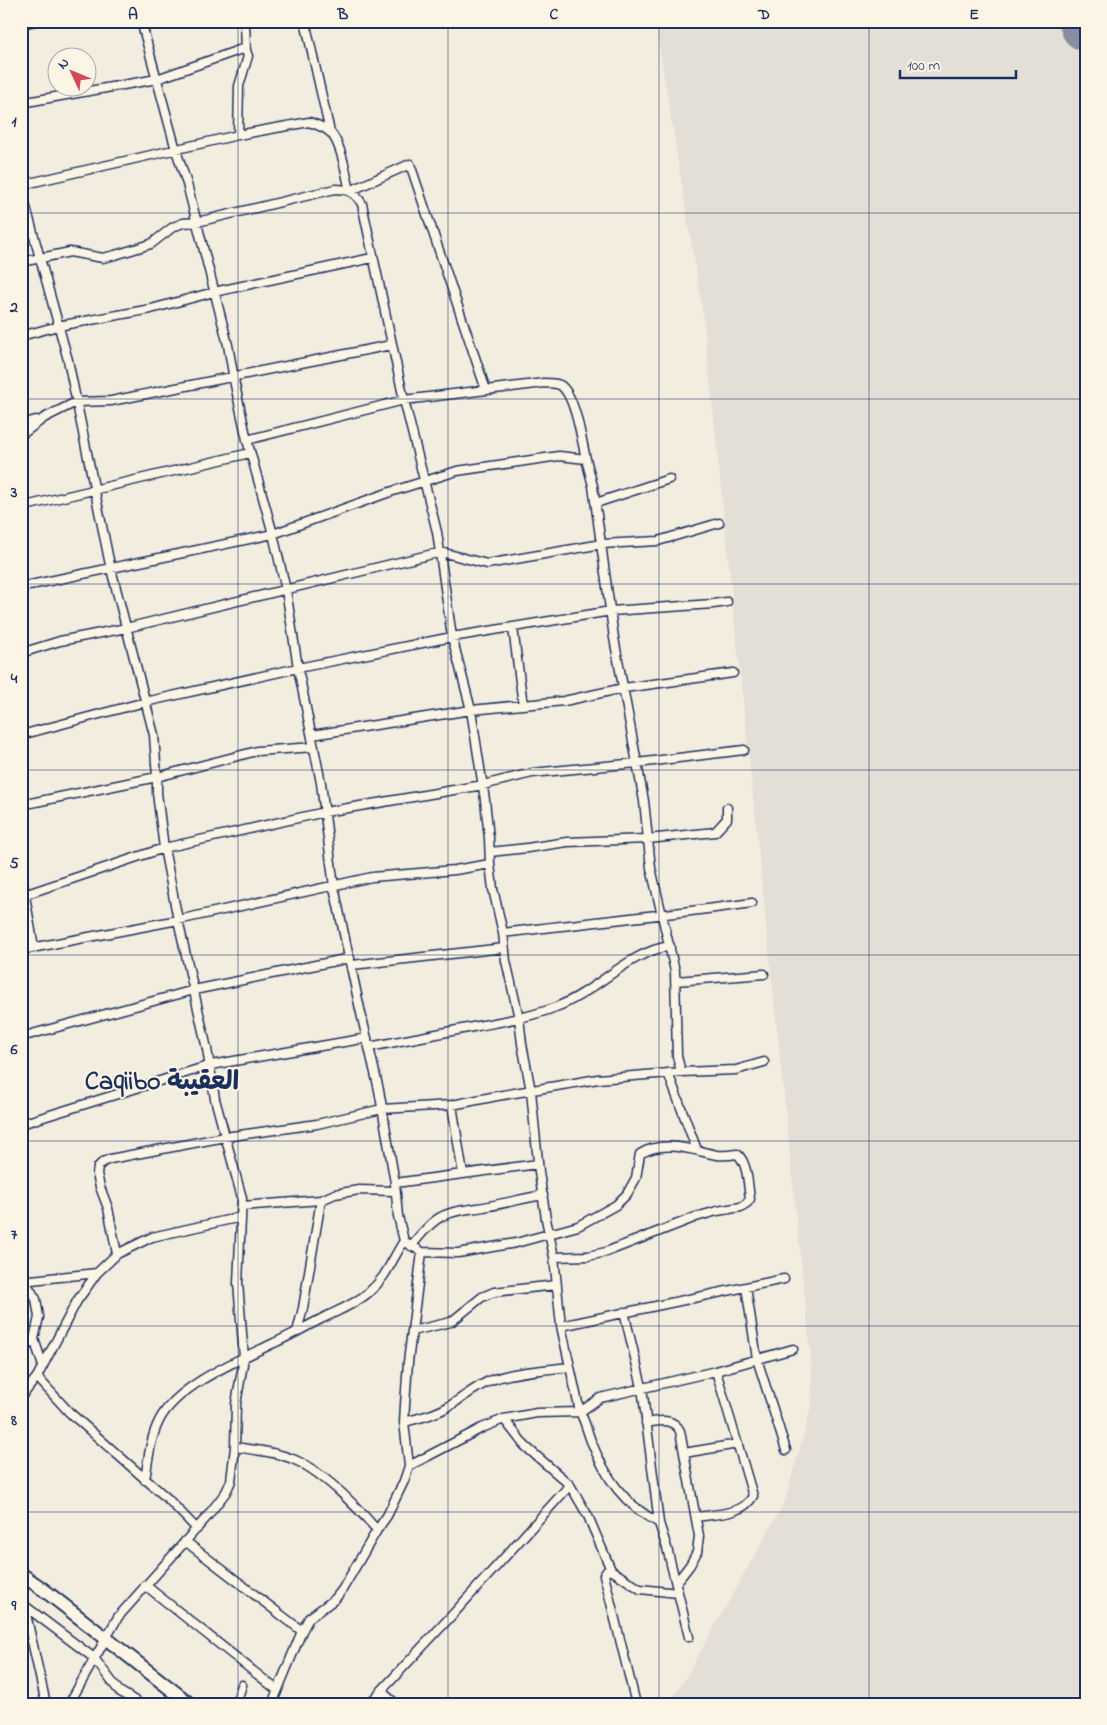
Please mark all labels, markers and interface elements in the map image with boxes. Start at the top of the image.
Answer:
text: A [128,3,138,27]
text: B [337,3,349,27]
text: C [550,3,559,27]
text: D [757,3,770,27]
text: E [969,3,979,27]
north arrow [48,48,98,98]
scale bar [900,48,1016,80]
text: N [53,53,75,75]
text: 100 m [907,55,940,77]
text: 1 [11,110,17,134]
text: 2 [9,296,18,320]
text: 3 [10,481,18,505]
text: 4 [10,667,18,691]
text: 5 [9,852,19,876]
text: 6 [9,1038,18,1062]
district label: Caqiibo العقيبة [85,1064,239,1102]
text: 7 [11,1223,18,1247]
text: 8 [10,1409,17,1433]
text: 9 [11,1594,17,1618]

